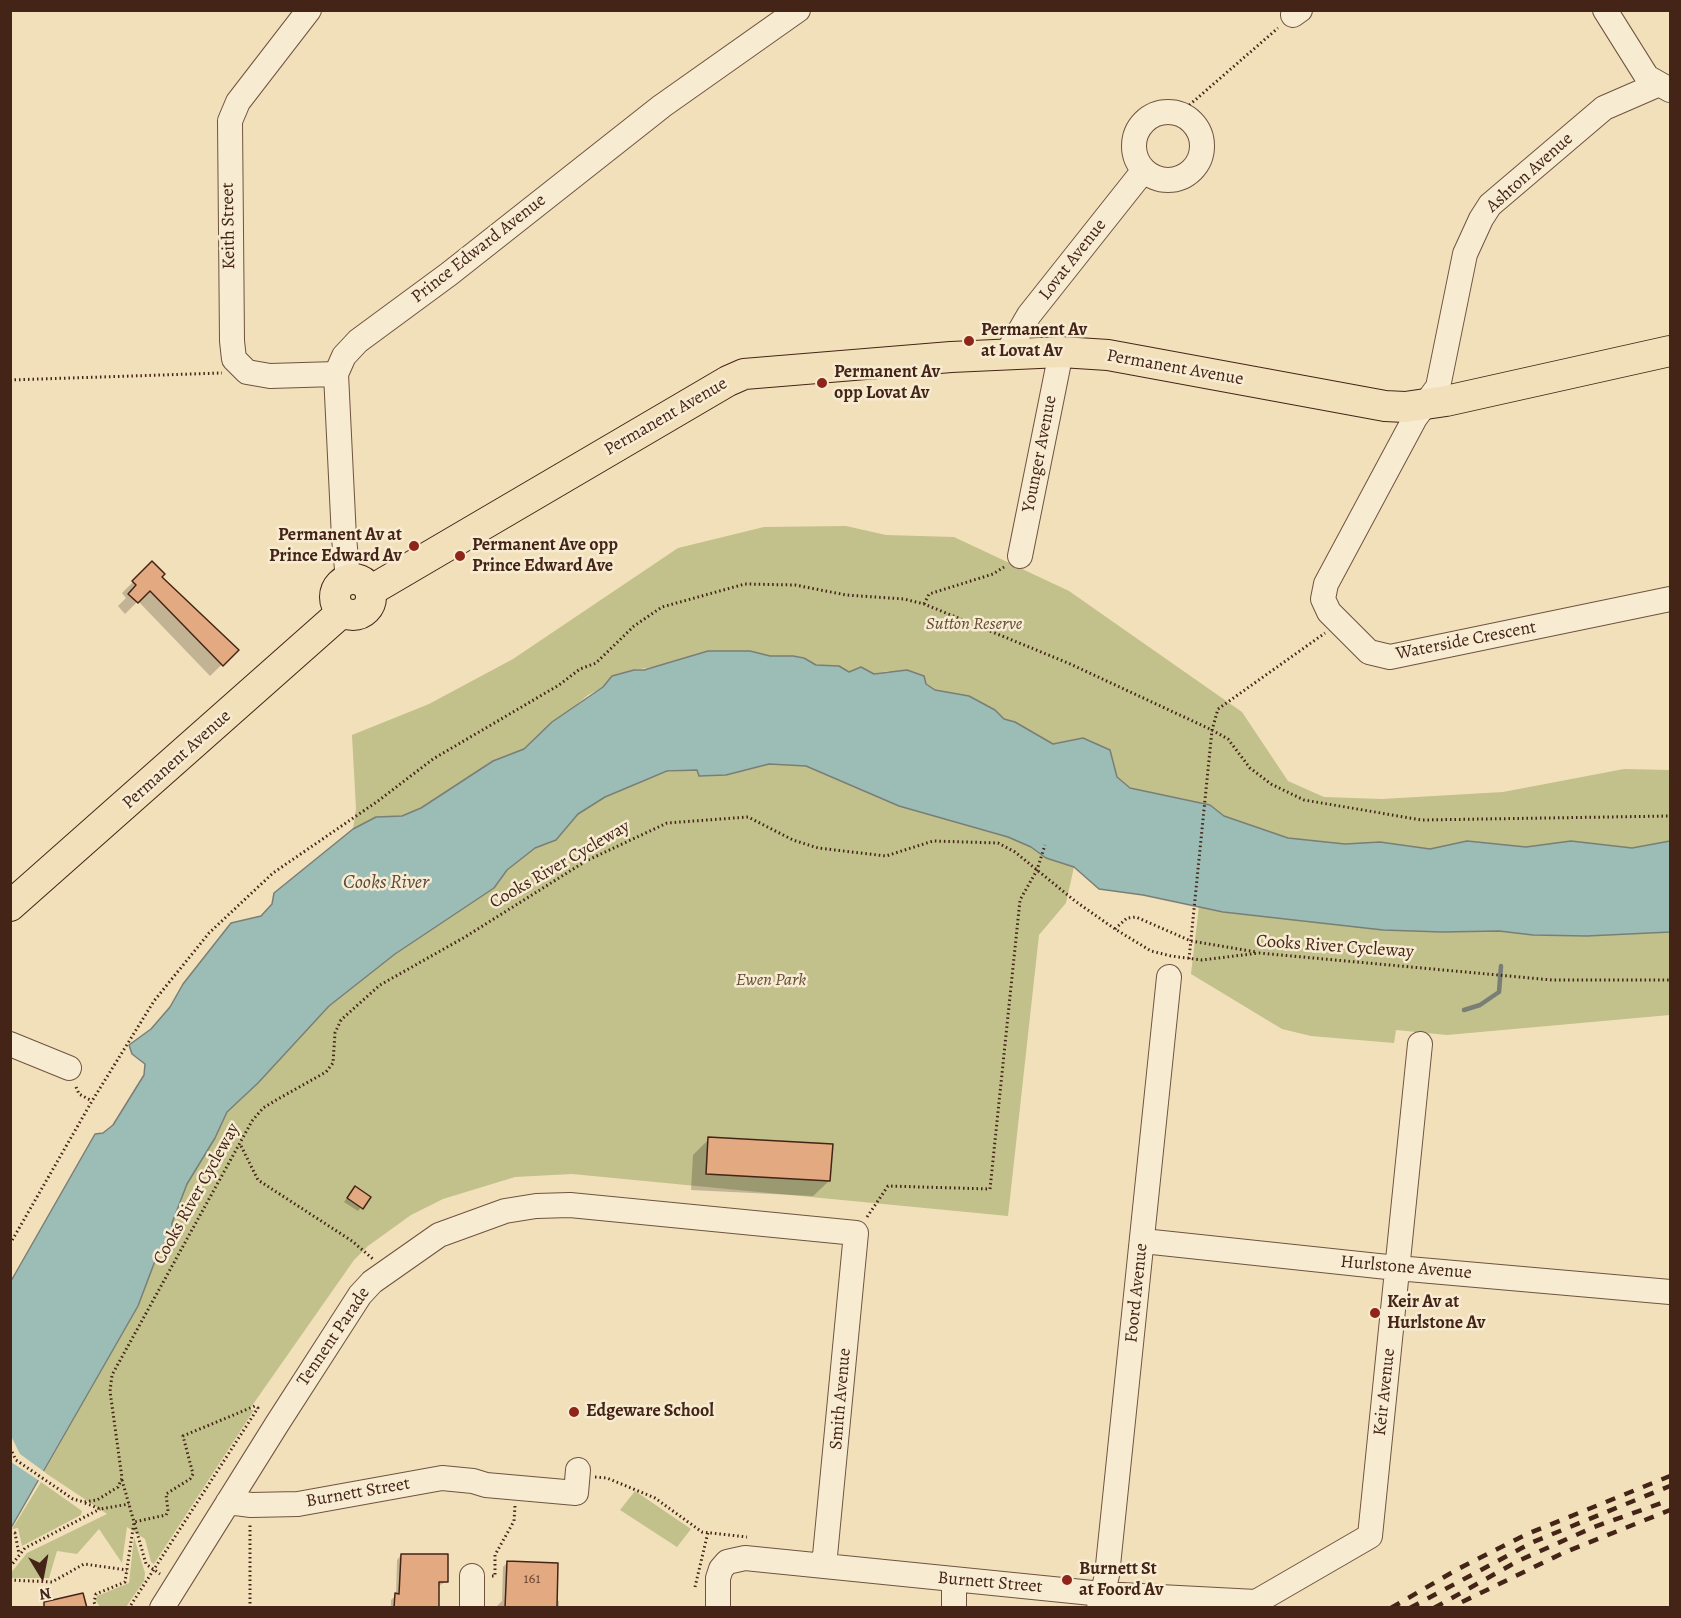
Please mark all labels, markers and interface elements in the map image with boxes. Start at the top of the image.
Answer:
street label: Ashton Avenue [1482,128,1578,218]
street label: Keith Street [217,182,241,270]
street label: Prince Edward Avenue [407,190,551,308]
street label: Lovat Avenue [1035,215,1111,305]
place label: Permanent Av at Lovat Av [981,320,1087,362]
marker: Permanent Av at Lovat Av [962,334,976,348]
street label: Permanent Avenue [1105,345,1245,391]
place label: Permanent Av opp Lovat Av [834,362,940,404]
street label: Permanent Avenue [601,373,731,461]
marker: Permanent Av opp Lovat Av [815,376,829,390]
street label: Younger Avenue [1018,394,1062,514]
place label: Permanent Av at Prince Edward Av [269,525,402,568]
place label: Permanent Ave opp Prince Edward Ave [472,535,618,578]
marker: Permanent Av at Prince Edward Av [407,539,421,553]
marker: Permanent Ave opp Prince Edward Ave [453,549,467,563]
park label: Sutton Reserve [926,614,1022,636]
street label: Waterside Crescent [1394,617,1538,665]
street label: Permanent Avenue [118,706,236,814]
street label: Cooks River Cycleway [486,816,634,914]
water label: Cooks River [343,871,429,895]
street label: Cooks River Cycleway [1255,931,1415,963]
park label: Ewen Park [736,970,806,992]
street label: Cooks River Cycleway [149,1120,245,1268]
street label: Foord Avenue [1121,1242,1153,1344]
street label: Hurlstone Avenue [1339,1251,1473,1285]
street label: Tennent Parade [293,1283,375,1391]
place label: Keir Av at Hurlstone Av [1387,1292,1485,1334]
marker: Keir Av at Hurlstone Av [1368,1306,1382,1320]
street label: Smith Avenue [826,1347,856,1451]
street label: Keir Avenue [1370,1347,1400,1437]
place label: Edgeware School [586,1401,714,1423]
marker: Edgeware School [567,1405,581,1419]
street label: Burnett Street [304,1473,412,1513]
north arrow [12,1546,72,1606]
place label: Burnett St at Foord Av [1079,1559,1163,1602]
street label: Burnett Street [937,1568,1043,1598]
house number: 161 [523,1570,541,1588]
marker: Burnett St at Foord Av [1060,1573,1074,1587]
text: N [37,1582,53,1606]

